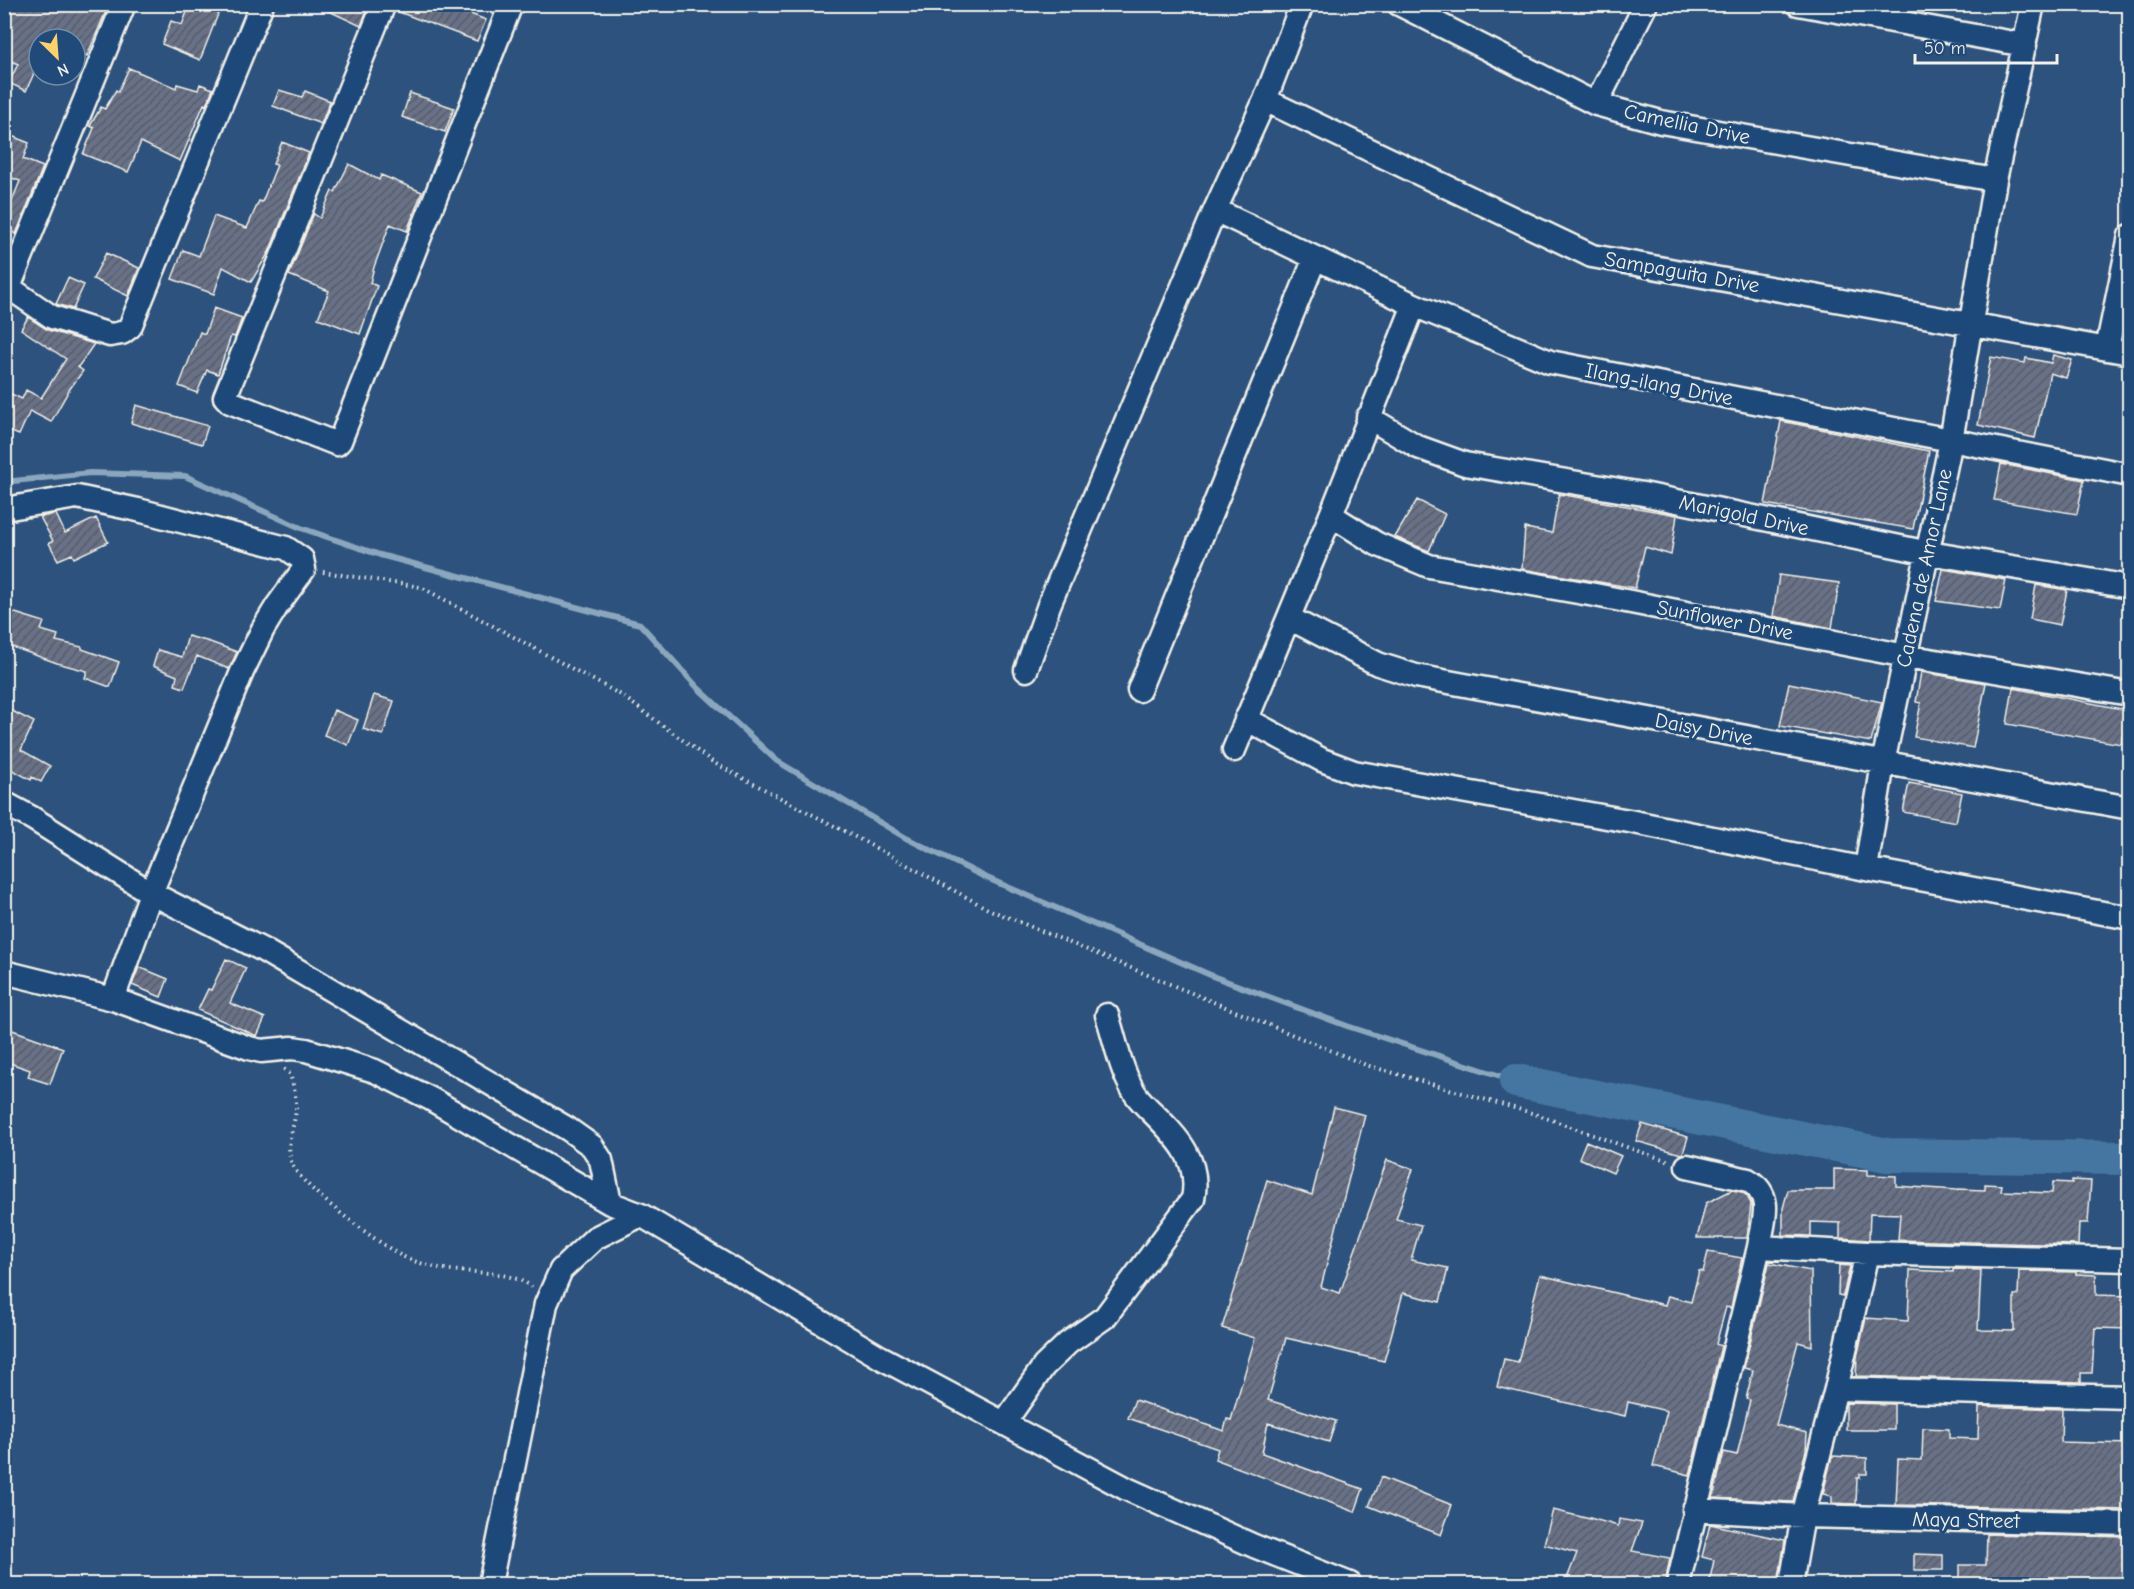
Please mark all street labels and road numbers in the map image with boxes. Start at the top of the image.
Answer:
street label: Camellia Drive [1622,99,1752,149]
street label: Sampaguita Drive [1603,247,1761,297]
street label: Ilang-ilang Drive [1583,358,1735,410]
street label: Cadena de Amor Lane [1891,466,1957,670]
street label: Marigold Drive [1677,490,1811,540]
street label: Sunflower Drive [1655,595,1795,645]
street label: Daisy Drive [1653,708,1755,750]
street label: Maya Street [1912,1507,2021,1533]

